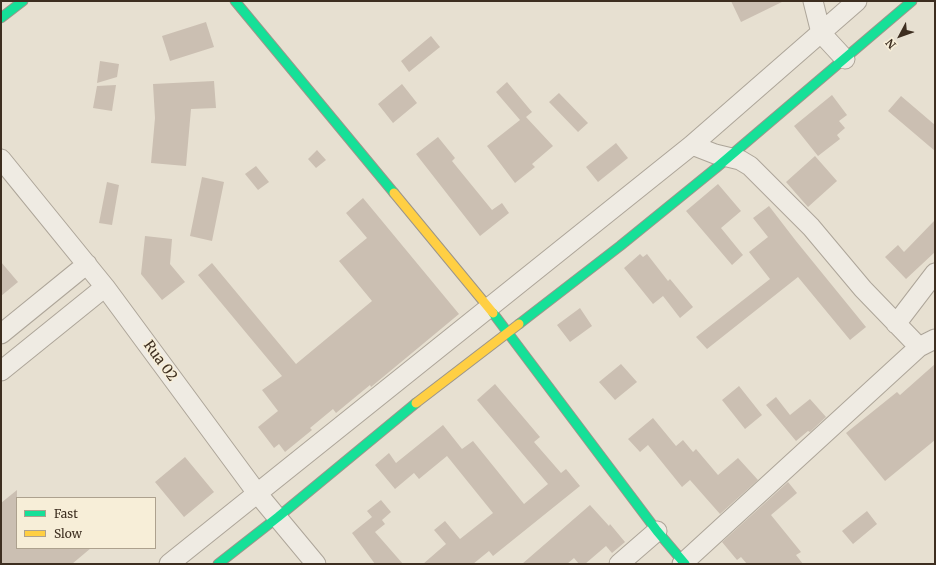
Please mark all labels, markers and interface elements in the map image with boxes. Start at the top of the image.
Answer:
north arrow [880,16,920,56]
text: N [883,36,899,52]
street label: Rua 02 [140,337,180,385]
legend [16,497,156,549]
text: Fast [54,506,78,521]
text: Slow [54,526,82,541]

